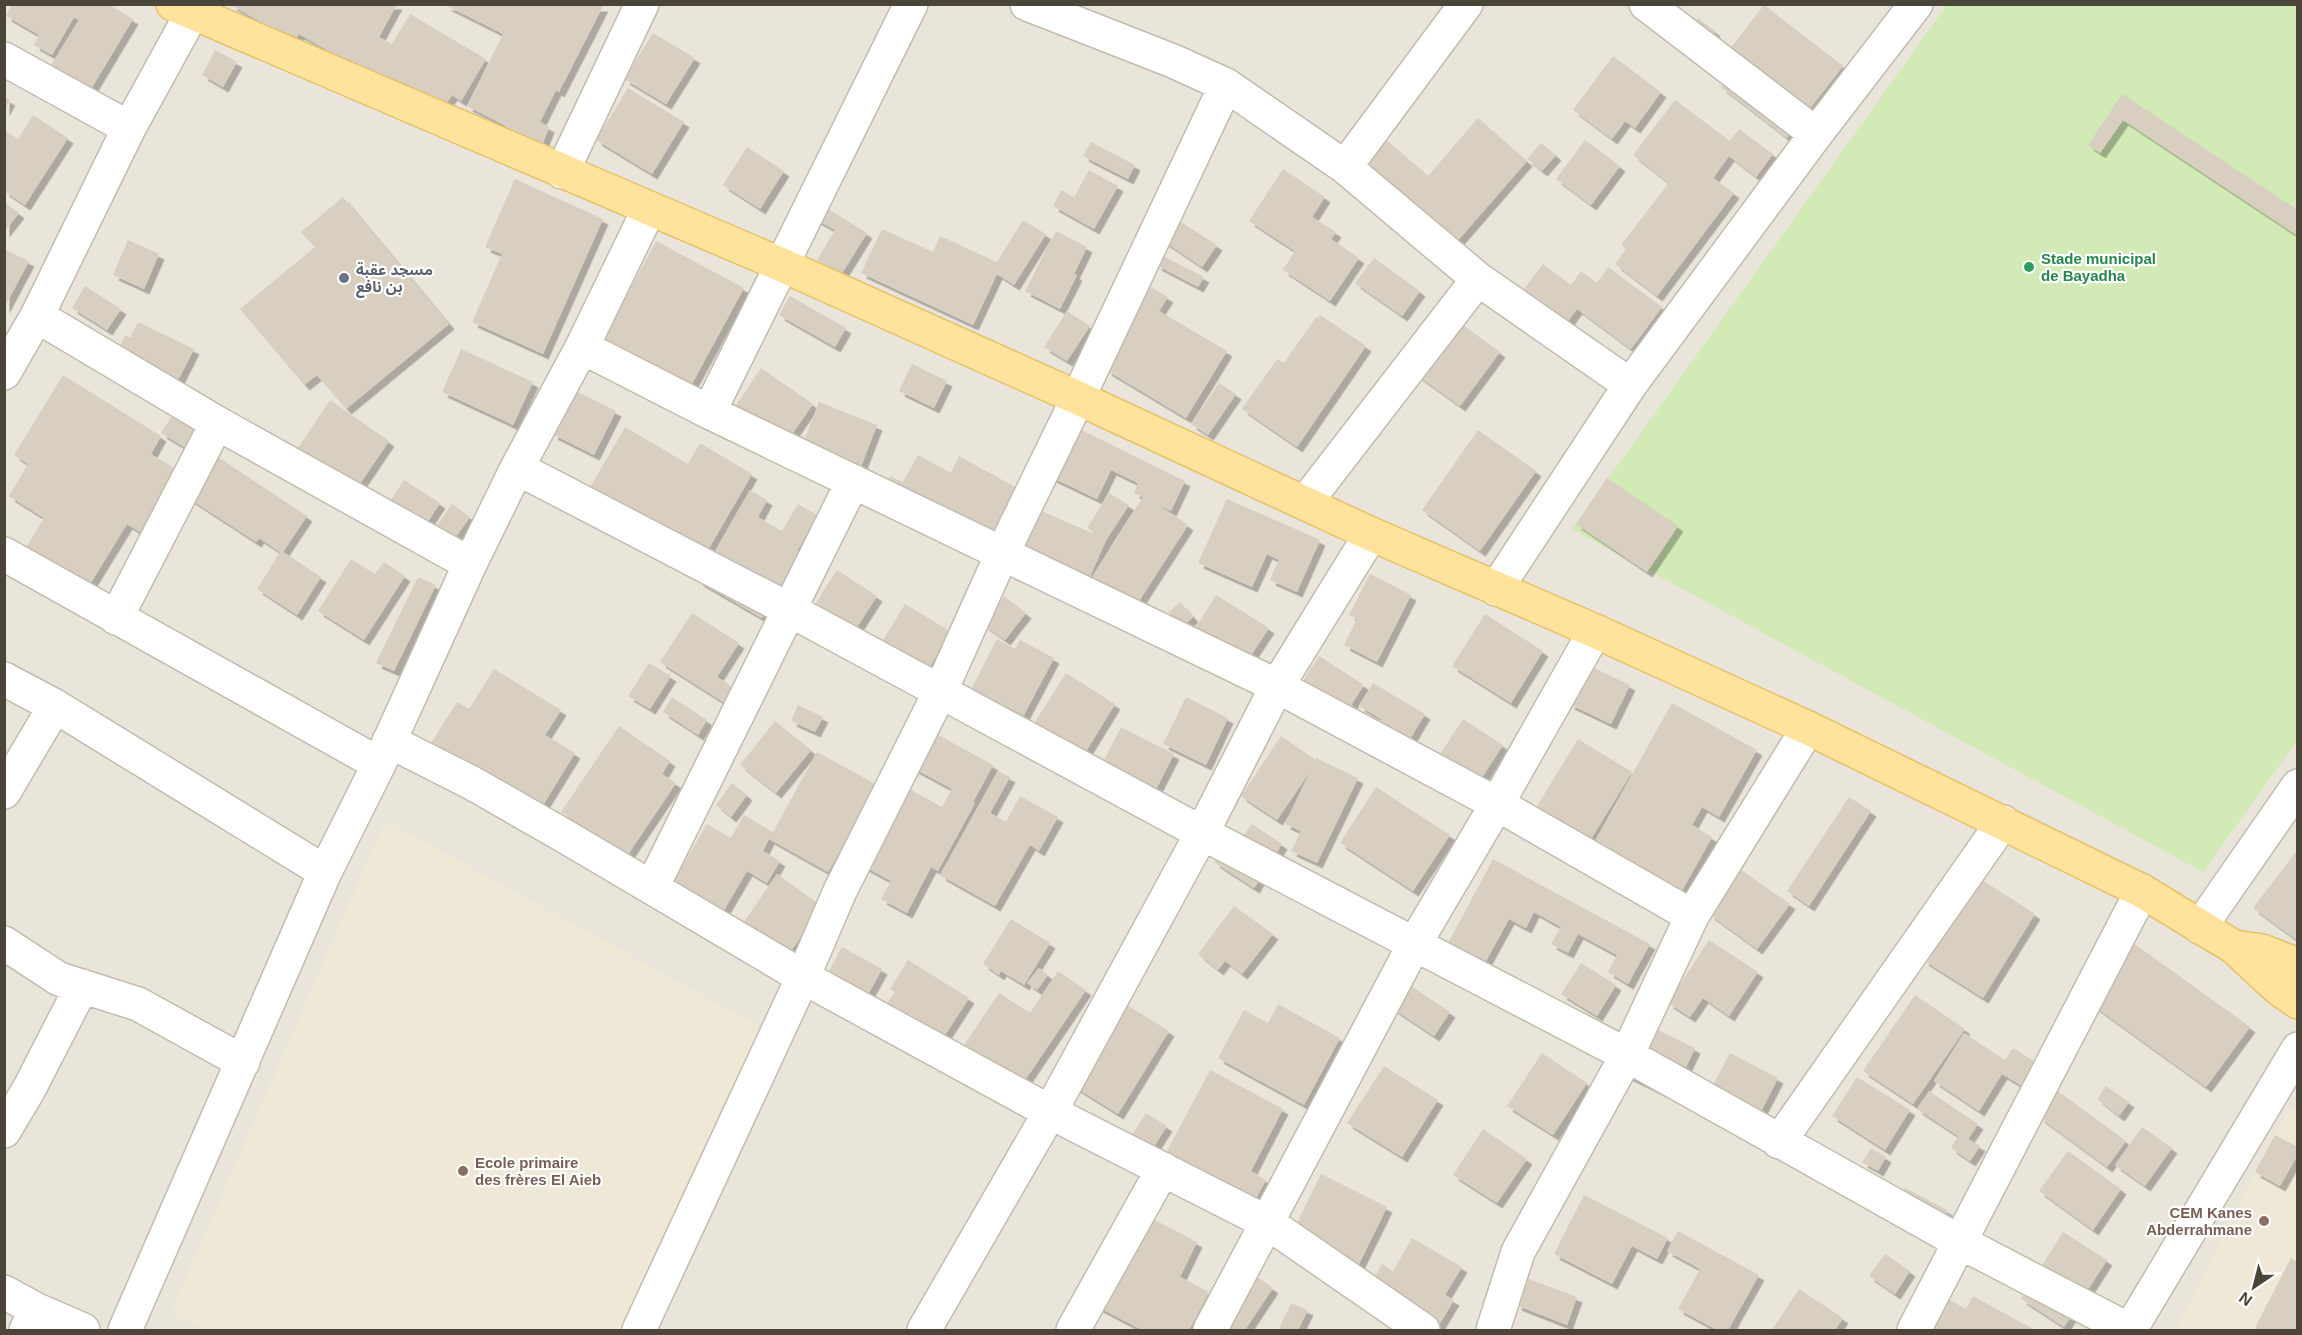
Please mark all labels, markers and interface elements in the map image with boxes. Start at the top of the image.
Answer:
place label: Stade municipal de Bayadha [2041,250,2156,284]
marker: Stade municipal de Bayadha [2022,260,2036,274]
place label: مسجد عقبة بن نافع [356,261,433,298]
marker: مسجد عقبة بن نافع [337,271,351,285]
place label: Ecole primaire des frères El Aieb [475,1154,601,1188]
marker: Ecole primaire des frères El Aieb [456,1164,470,1178]
place label: CEM Kanes Abderrahmane [2146,1204,2252,1238]
marker: CEM Kanes Abderrahmane [2257,1214,2271,1228]
north arrow [2224,1257,2284,1317]
text: N [2236,1289,2255,1309]

